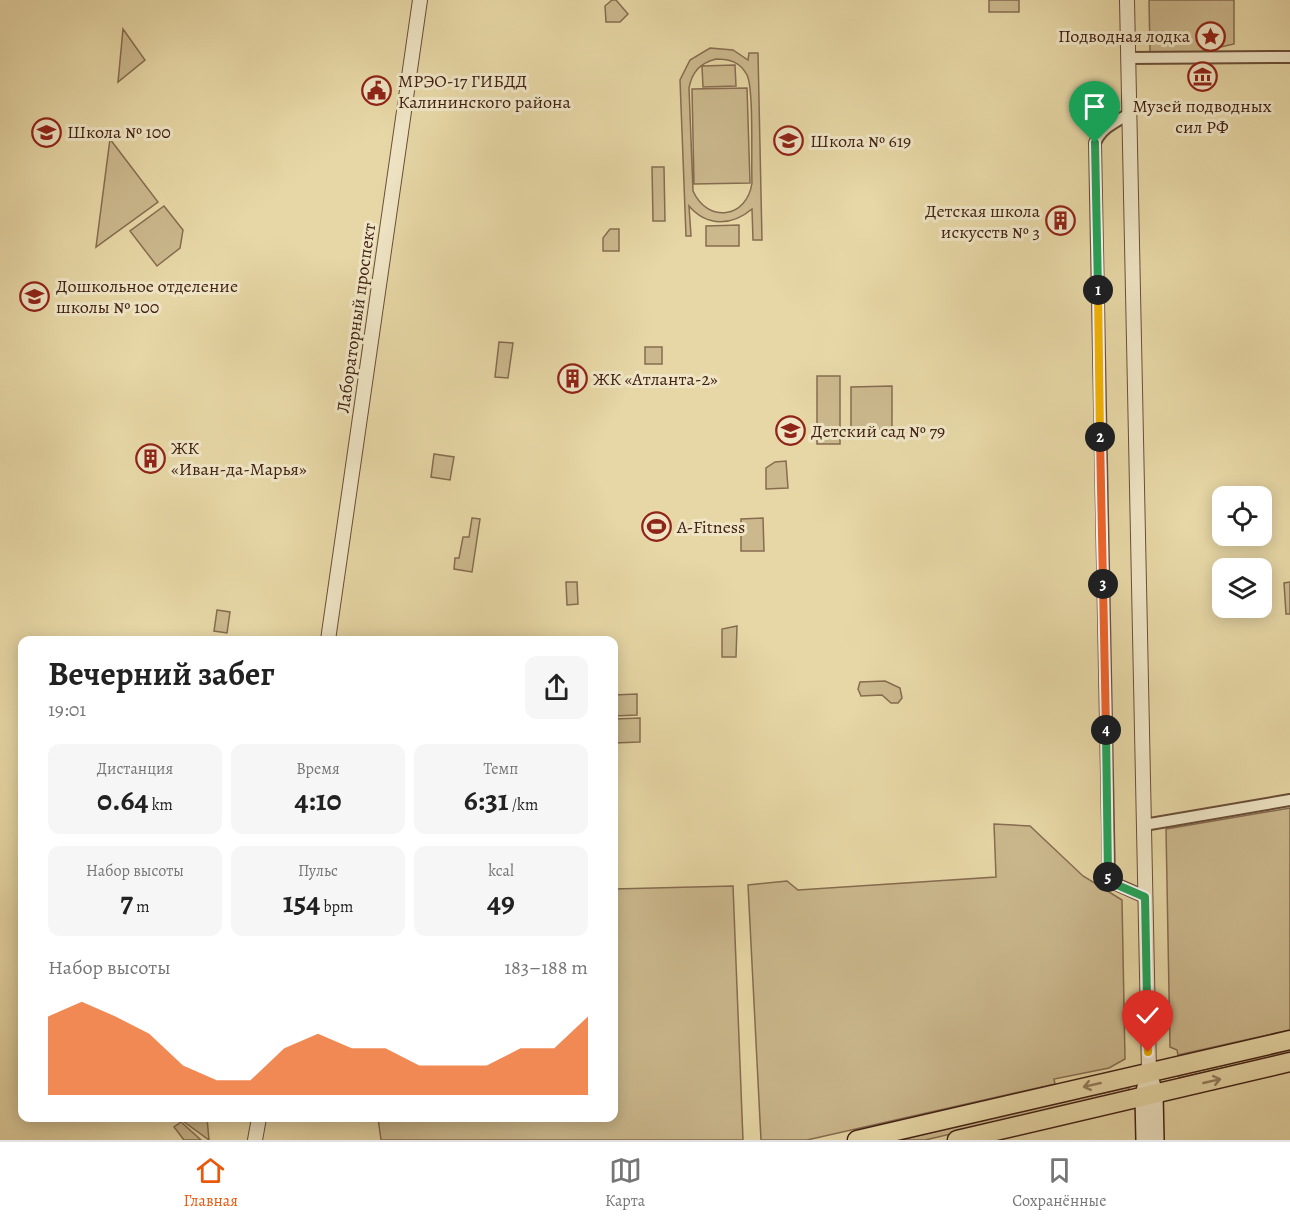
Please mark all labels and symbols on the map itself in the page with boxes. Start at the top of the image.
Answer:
place icon: Подводная лодка [1195,20,1227,52]
place label: Подводная лодка [1058,24,1191,48]
museum icon: Музей подводных сил РФ [1186,61,1218,93]
place label: МРЭО-17 ГИБДД Калининского района [398,69,572,114]
public building icon: МРЭО-17 ГИБДД Калининского района [361,75,393,107]
pin [1069,81,1120,143]
place label: Музей подводных сил РФ [1132,94,1272,139]
school or university icon: Школа № 100 [30,116,62,148]
place label: Школа № 100 [67,120,171,144]
school or university icon: Школа № 619 [773,125,805,157]
place label: Школа № 619 [810,129,911,153]
place label: Детская школа искусств № 3 [925,199,1041,244]
building icon: Детская школа искусств № 3 [1045,205,1077,237]
street label: Лабораторный проспект [331,222,381,414]
place label: Дошкольное отделение школы № 100 [56,274,238,319]
pin: 1 [1083,275,1113,305]
school or university icon: Дошкольное отделение школы № 100 [19,280,51,312]
building icon: ЖК «Атланта-2» [556,363,588,395]
place label: ЖК «Атланта-2» [593,367,718,391]
school or university icon: Детский сад № 79 [774,415,806,447]
place label: Детский сад № 79 [811,419,945,443]
pin: 2 [1085,422,1115,452]
place label: ЖК «Иван-да-Марья» [171,436,307,481]
building icon: ЖК «Иван-да-Марья» [134,442,166,474]
sports icon: A-Fitness [640,511,672,543]
place label: A-Fitness [676,515,745,539]
pin: 3 [1088,569,1118,599]
pin: 4 [1091,715,1121,745]
pin: 5 [1093,862,1123,892]
pin [1122,990,1173,1052]
one-way arrow [1203,1074,1222,1086]
one-way arrow [1082,1080,1101,1092]

